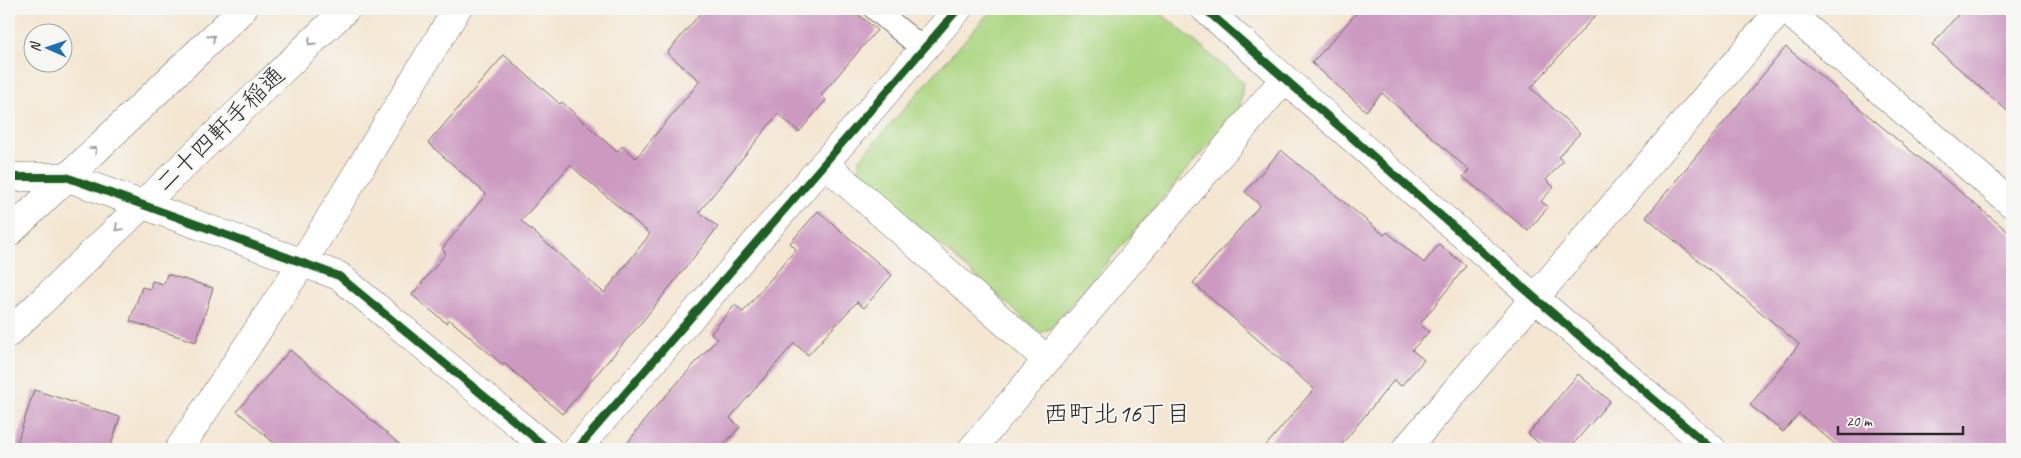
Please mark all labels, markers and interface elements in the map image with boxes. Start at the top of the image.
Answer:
north arrow [22,22,72,72]
one-way arrow [206,35,215,44]
one-way arrow [308,37,317,46]
text: N [27,41,44,52]
street label: 二十四軒手稲通 [149,60,291,198]
one-way arrow [88,147,97,156]
one-way arrow [115,222,124,231]
district label: 西町北16丁目 [1043,398,1191,430]
scale bar [1838,403,1964,435]
text: 20 m [1846,412,1873,431]

